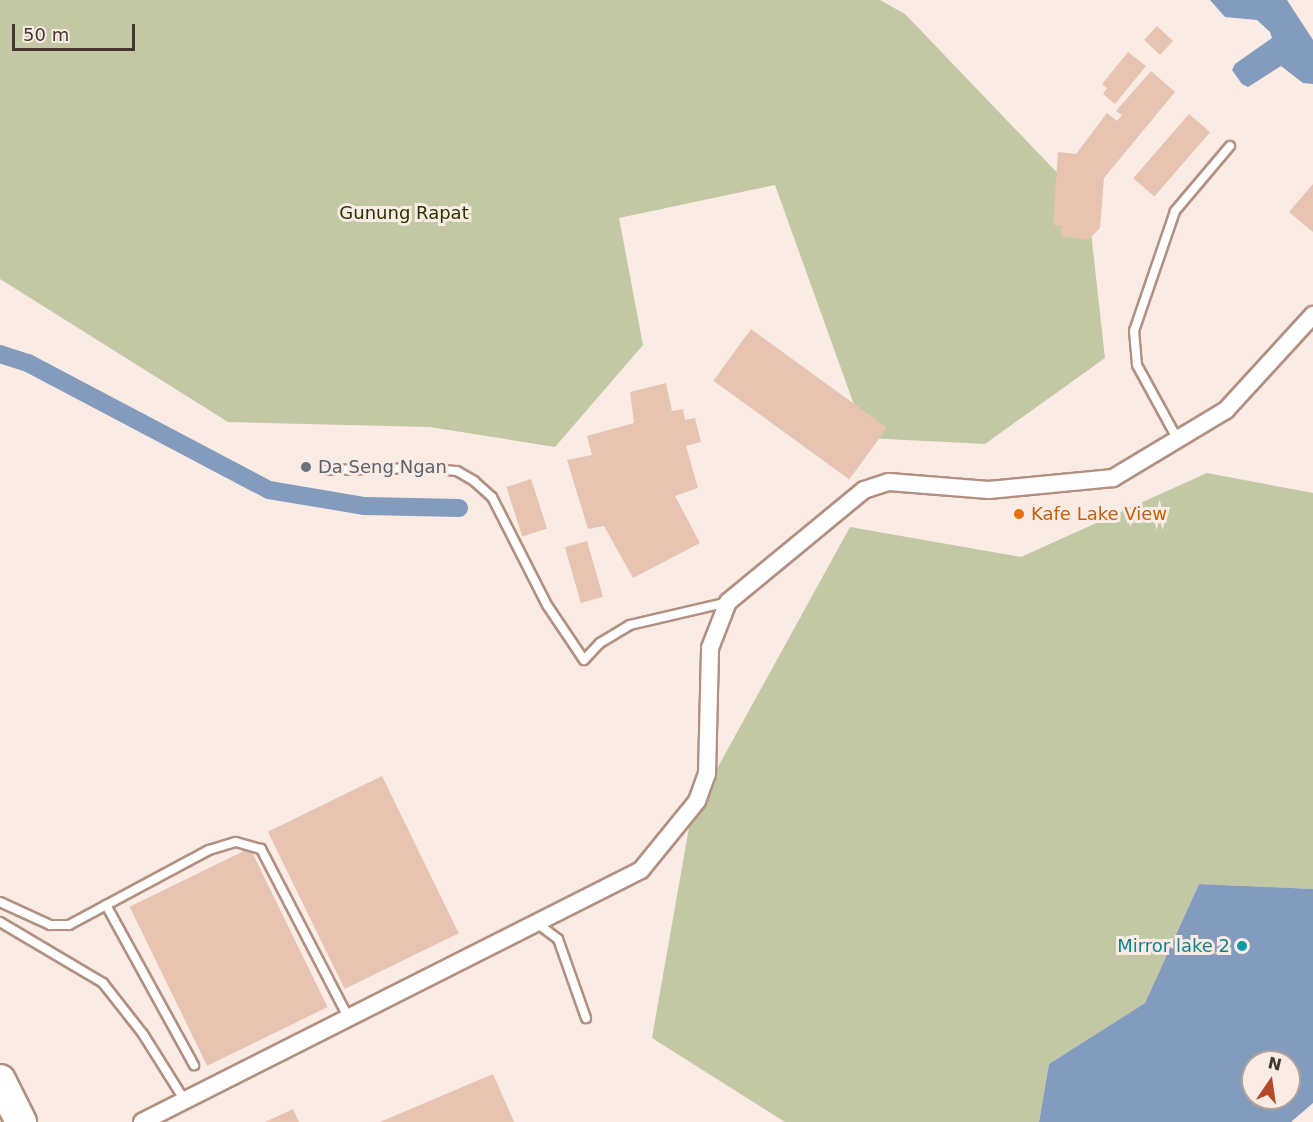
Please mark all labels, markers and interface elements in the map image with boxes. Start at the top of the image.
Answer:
scale bar [15,12,138,50]
text: 50 m [23,24,69,45]
park label: Gunung Rapat [339,202,469,224]
place label: Da Seng Ngan [318,456,447,478]
marker: Da Seng Ngan [299,460,313,474]
place label: Kafe Lake View [1031,503,1167,525]
marker: Kafe Lake View [1012,507,1026,521]
place label: Mirror lake 2 [1117,935,1230,957]
marker: Mirror lake 2 [1235,939,1249,953]
north arrow [1241,1050,1301,1110]
text: N [1266,1053,1283,1075]

